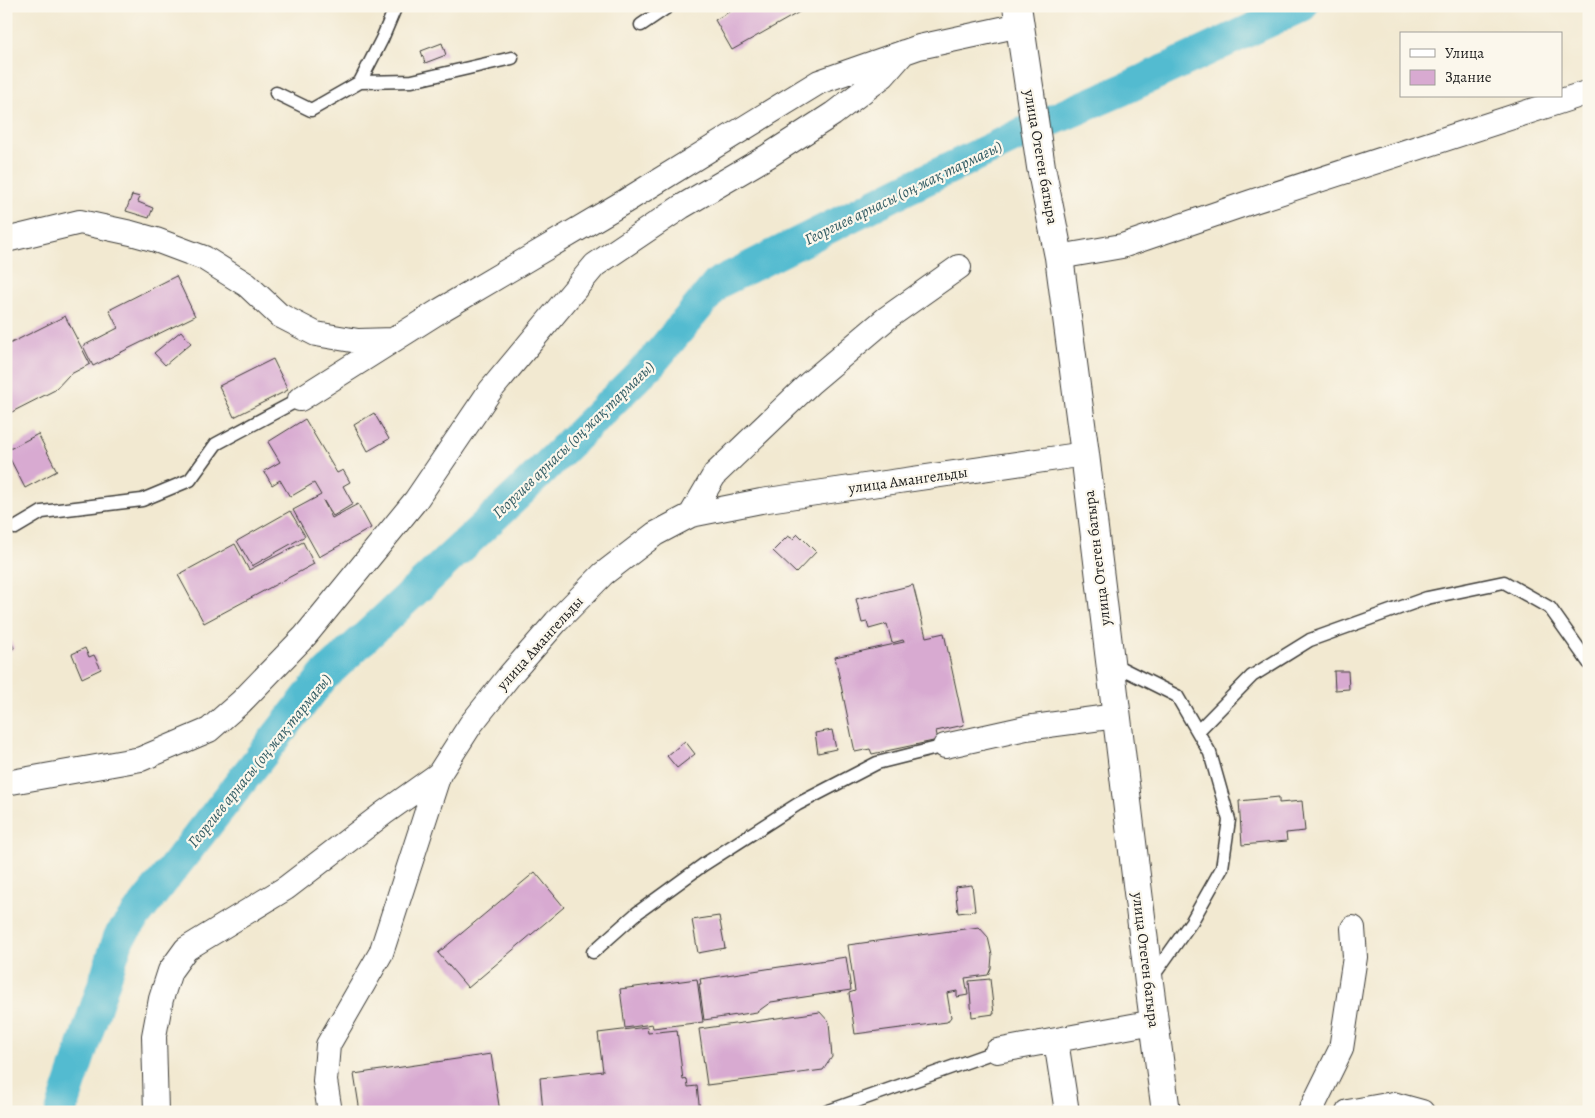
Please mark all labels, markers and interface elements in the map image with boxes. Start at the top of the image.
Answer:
legend [1400,32,1562,98]
text: Улица [1445,43,1484,63]
text: Здание [1445,67,1492,87]
street label: улица Отеген батыра [1019,87,1063,226]
water label: Георгиев арнасы (оң жақ тармағы) [801,135,1006,251]
water label: Георгиев арнасы (оң жақ тармағы) [488,356,660,523]
street label: улица Амангельды [846,462,969,498]
street label: улица Отеген батыра [1079,489,1115,628]
street label: улица Амангельды [492,592,588,695]
water label: Георгиев арнасы (оң жақ тармағы) [183,669,337,852]
street label: улица Отеген батыра [1128,890,1164,1029]

